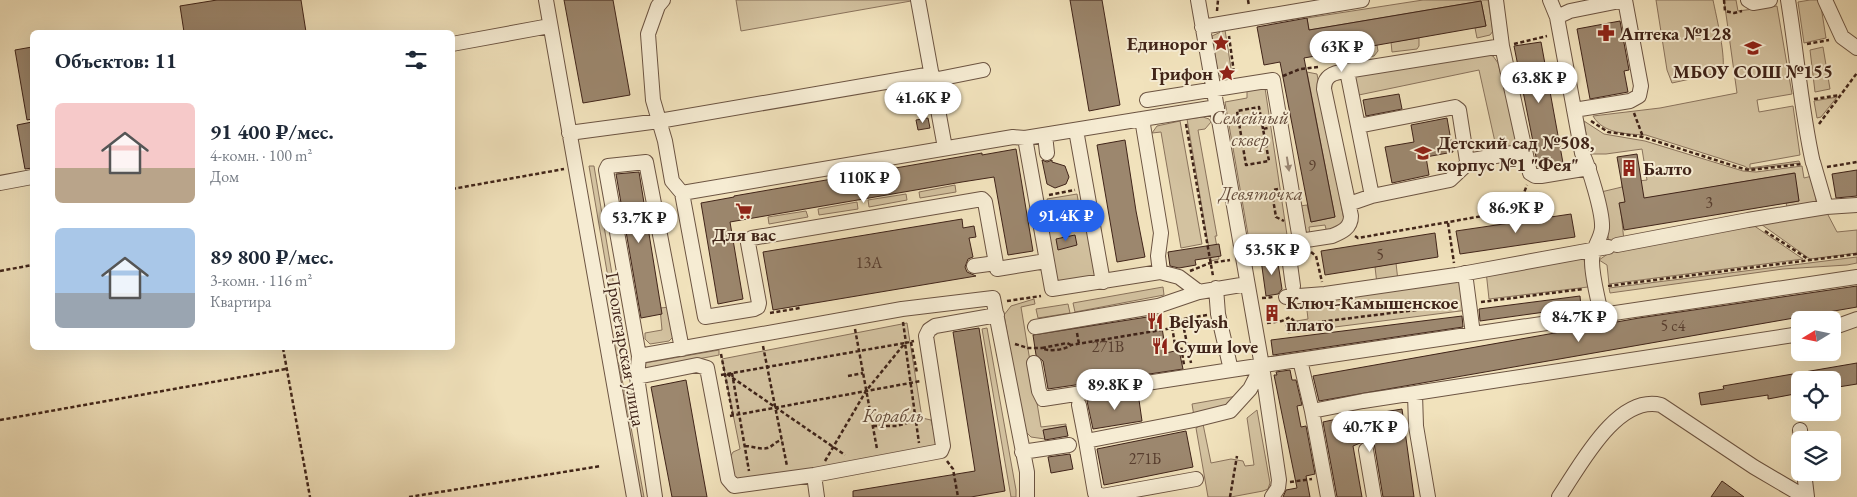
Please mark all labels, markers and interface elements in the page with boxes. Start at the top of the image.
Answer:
place label: Аптека №128 [1619,21,1731,46]
pharmacy icon: Аптека №128 [1596,23,1616,43]
pin: 63K ₽ [1307,30,1377,73]
place label: Единорог [1127,31,1207,56]
place icon: Единорог [1211,33,1231,53]
text: 63K ₽ [1321,36,1363,57]
school or university icon: МБОУ СОШ №155 [1743,38,1763,58]
icon: filters [402,46,430,74]
text: Объектов: 11 [55,47,177,74]
place label: МБОУ СОШ №155 [1673,59,1833,84]
place label: Грифон [1151,61,1213,86]
pin: 63.8K ₽ [1493,62,1585,104]
place icon: Грифон [1217,63,1237,83]
text: 63.8K ₽ [1511,67,1567,88]
pin: 41.6K ₽ [877,82,969,124]
text: 41.6K ₽ [895,87,951,108]
park label: Семейный сквер [1211,105,1289,152]
text: 91 400 ₽/мес. [210,118,334,145]
icon: home [95,123,155,183]
place label: Детский сад №508, корпус №1 "Фея" [1437,130,1595,177]
school or university icon: Детский сад №508, корпус №1 "Фея" [1413,143,1433,163]
text: 4-комн. · 100 m² [210,145,312,166]
house number: 9 [1308,155,1316,176]
one-way arrow [1284,156,1292,172]
place label: Балто [1643,156,1692,181]
building icon: Балто [1619,158,1639,178]
pin: 110K ₽ [823,162,905,204]
text: Дом [210,166,239,187]
text: 110K ₽ [838,167,890,188]
park label: Девяточка [1217,181,1303,206]
pin: 86.9K ₽ [1470,192,1562,234]
house number: 3 [1705,192,1713,213]
text: 86.9K ₽ [1488,197,1544,218]
pin: 91.4K ₽ [1020,200,1112,242]
supermarket icon: Для вас [734,201,754,221]
pin: 53.7K ₽ [593,202,685,244]
text: 91.4K ₽ [1038,205,1094,226]
text: 53.7K ₽ [611,207,667,228]
place label: Для вас [712,222,776,247]
pin: 53.5K ₽ [1226,234,1318,276]
text: 53.5K ₽ [1244,239,1300,260]
text: 89 800 ₽/мес. [210,243,334,270]
house number: 5 [1376,244,1384,265]
icon: home [95,248,155,308]
house number: 13А [856,252,883,273]
text: 3-комн. · 116 m² [210,270,312,291]
street label: Пролетарская улица [600,270,652,429]
place label: Ключ-Камышенское плато [1286,290,1458,337]
text: Квартира [210,291,271,312]
pin: 84.7K ₽ [1533,300,1625,343]
building icon: Ключ-Камышенское плато [1262,303,1282,323]
text: 84.7K ₽ [1551,306,1607,327]
place label: Belyash [1169,309,1229,334]
restaurant icon: Belyash [1145,311,1165,331]
north arrow [1791,311,1841,361]
map controls [1791,311,1841,481]
house number: 5 с4 [1660,315,1686,336]
place label: Суши love [1174,334,1258,359]
house number: 271В [1092,336,1124,357]
restaurant icon: Суши love [1150,336,1170,356]
pin: 89.8K ₽ [1069,368,1161,411]
button: locate [1791,371,1841,421]
text: 89.8K ₽ [1087,374,1143,395]
park label: Корабль [861,403,924,428]
pin: 40.7K ₽ [1324,410,1416,453]
text: 40.7K ₽ [1342,416,1398,437]
button: layers [1791,431,1841,481]
house number: 271Б [1129,448,1161,469]

